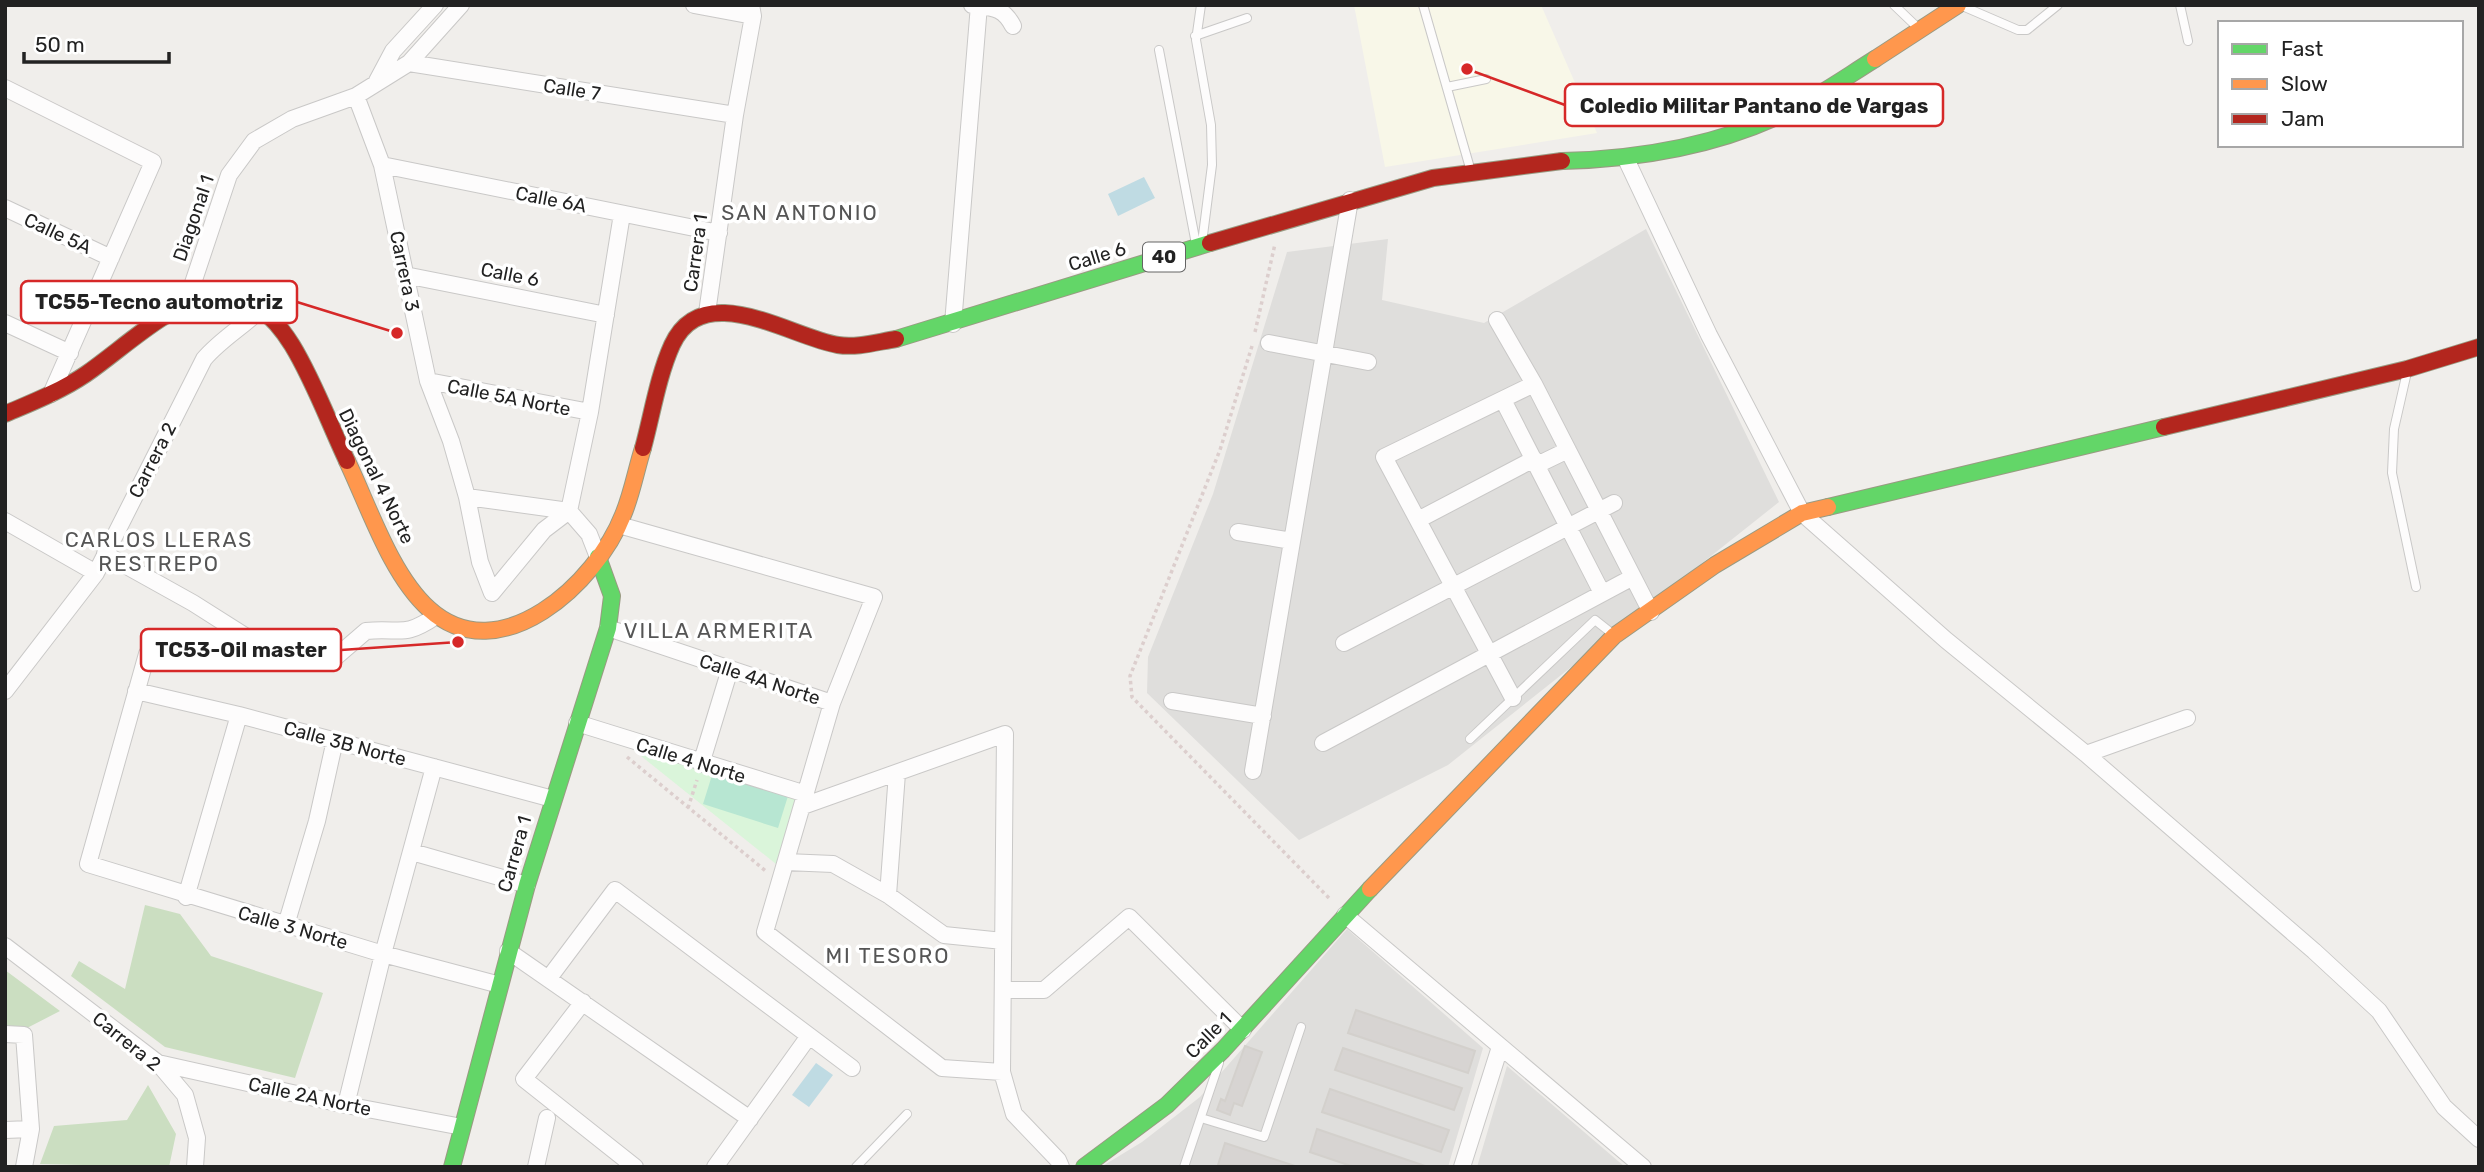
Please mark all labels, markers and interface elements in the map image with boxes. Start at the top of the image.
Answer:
scale bar [24,21,170,65]
legend [2218,21,2463,147]
text: 50 m [35,32,85,57]
text: Fast [2281,36,2323,61]
text: Slow [2281,71,2328,96]
street label: Calle 7 [542,74,602,105]
callout: Coledio Militar Pantano de Vargas [1565,84,1943,126]
text: Coledio Militar Pantano de Vargas [1580,93,1928,118]
text: Jam [2281,106,2325,131]
street label: Diagonal 1 [168,172,219,264]
street label: Calle 6A [513,181,589,218]
district label: SAN ANTONIO [721,200,879,225]
street label: Calle 5A [20,208,95,259]
street label: Carrera 1 [679,213,712,293]
street label: Carrera 3 [385,229,424,313]
street label: Calle 6 [1066,237,1129,276]
road number: 40 [1143,243,1185,272]
street label: Calle 6 [479,258,541,291]
callout: TC55-Tecno automotriz [21,281,297,323]
text: TC55-Tecno automotriz [35,289,283,314]
street label: Calle 5A Norte [445,374,573,421]
street label: Diagonal 4 Norte [334,405,419,548]
street label: Carrera 2 [124,419,181,502]
district label: CARLOS LLERAS RESTREPO [65,527,253,576]
district label: VILLA ARMERITA [624,618,814,643]
callout: TC53-Oil master [141,629,341,671]
text: TC53-Oil master [155,637,327,662]
street label: Calle 4A Norte [696,649,823,710]
street label: Calle 3B Norte [281,716,409,771]
street label: Calle 4 Norte [633,733,749,788]
street label: Carrera 1 [493,813,536,895]
street label: Calle 3 Norte [235,901,350,954]
district label: MI TESORO [825,943,951,968]
street label: Carrera 2 [88,1007,166,1076]
street label: Calle 1 [1180,1007,1236,1063]
street label: Calle 2A Norte [246,1072,373,1121]

